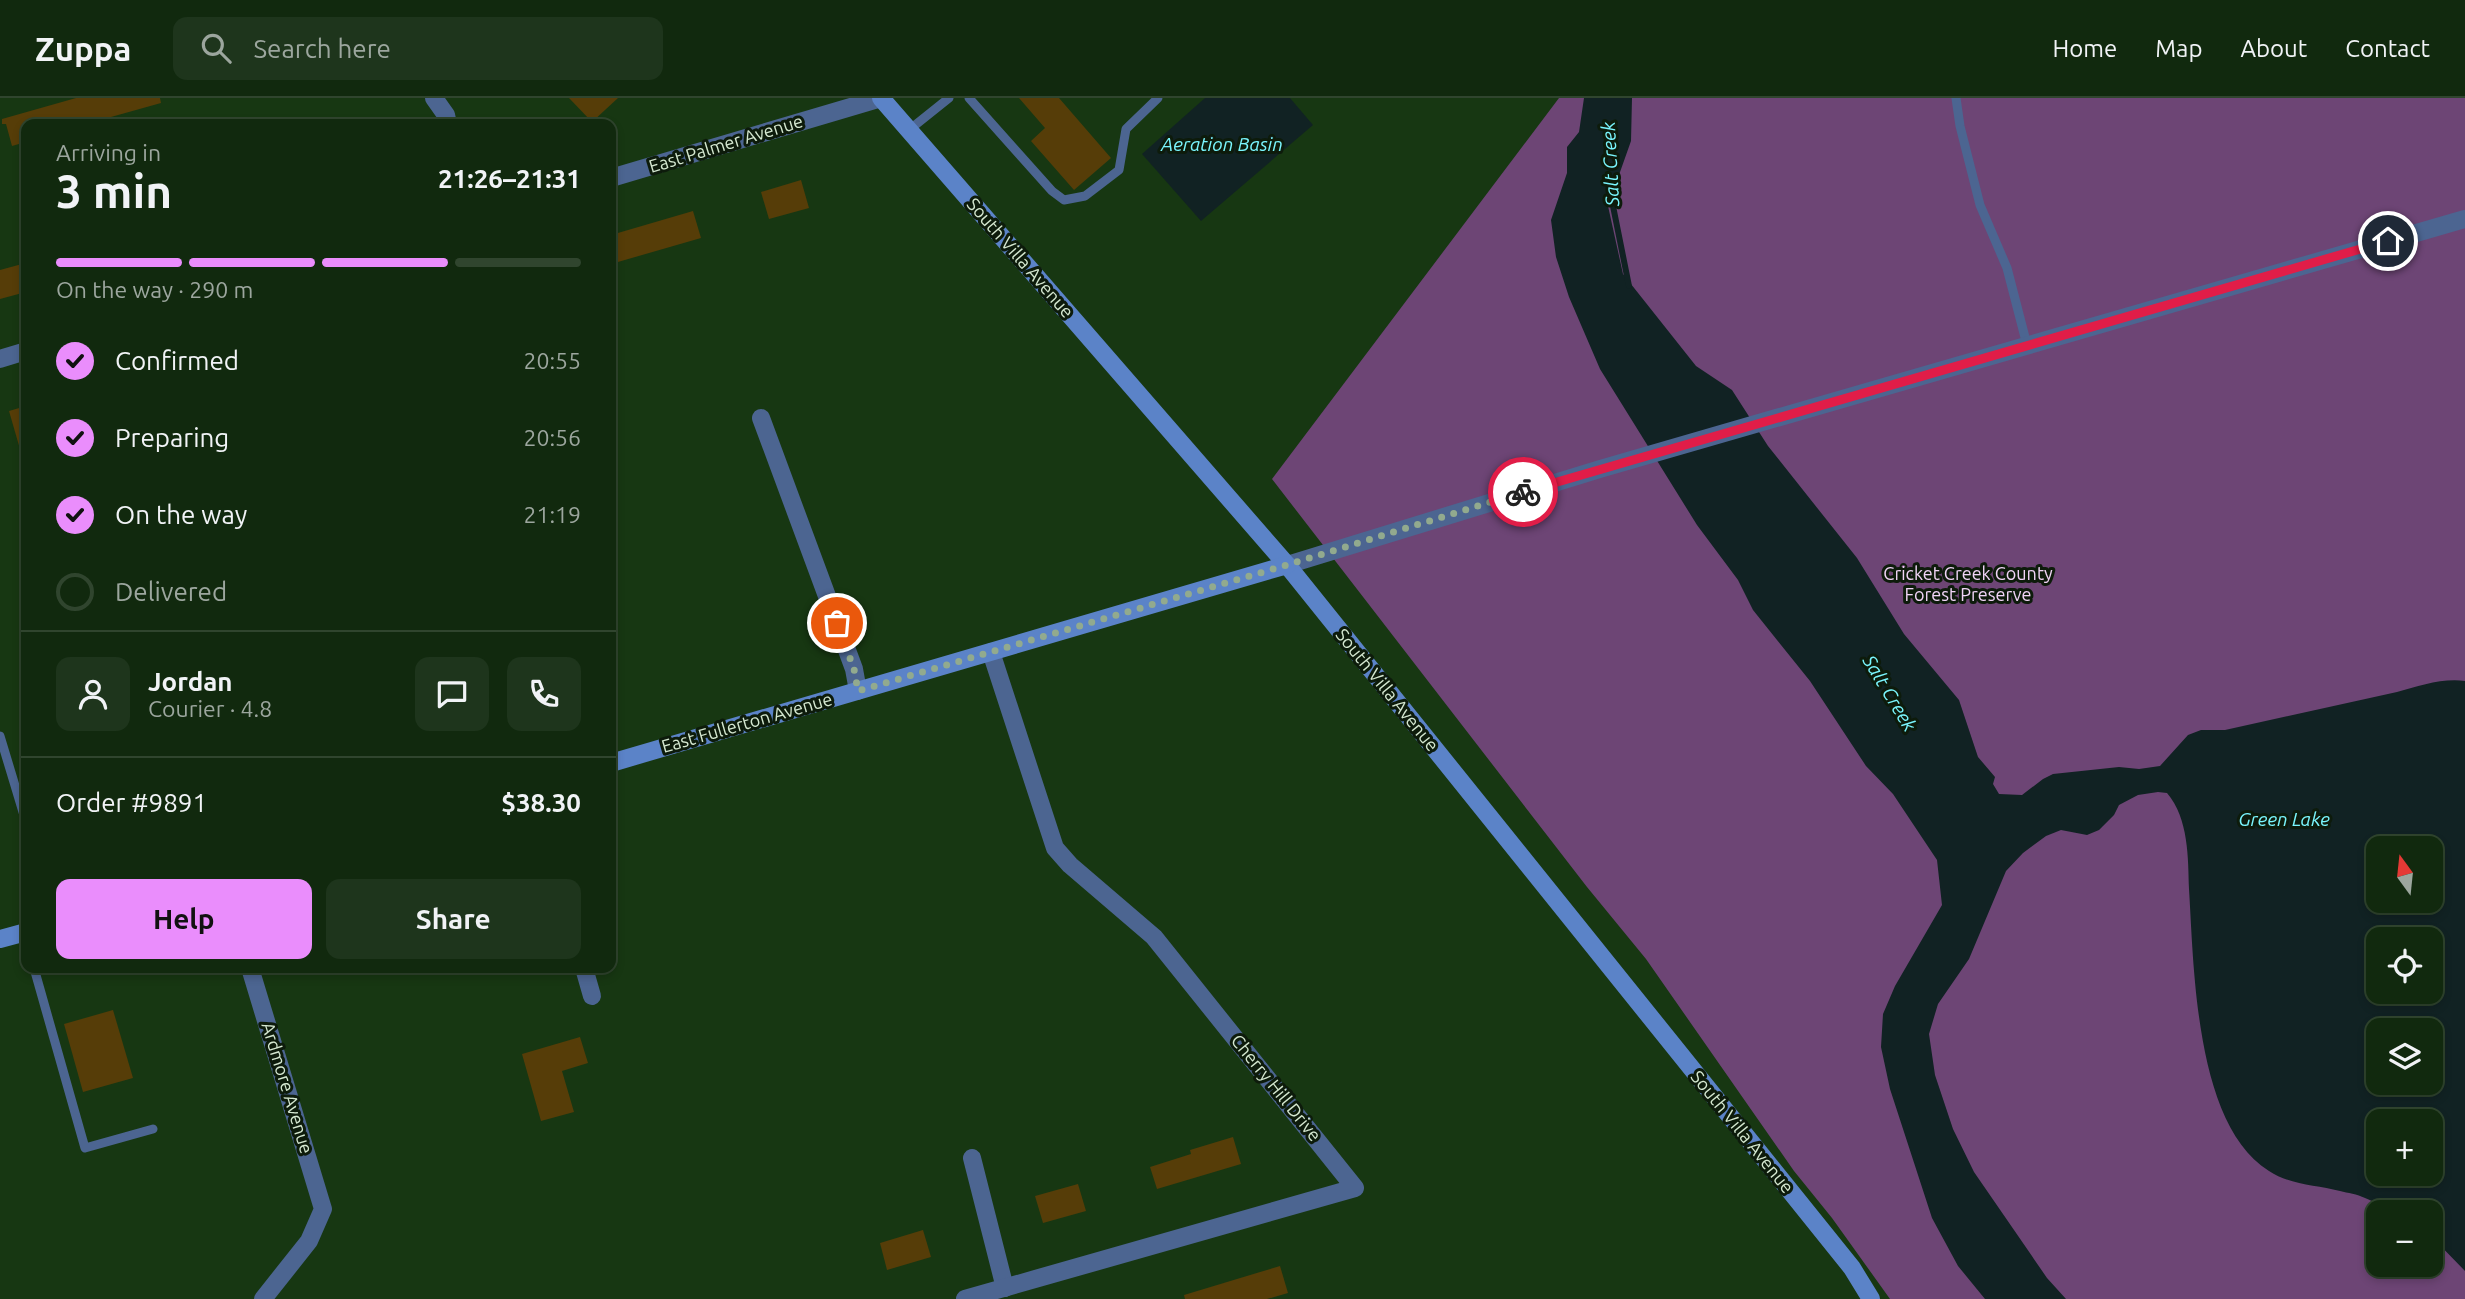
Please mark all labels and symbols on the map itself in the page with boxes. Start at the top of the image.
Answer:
street label: East Palmer Avenue [646,110,805,176]
water label: Salt Creek [1597,121,1623,208]
water label: Aeration Basin [1160,133,1283,155]
street label: South Villa Avenue [963,194,1078,321]
pin [2358,211,2418,271]
courier [1488,457,1558,527]
park label: Cricket Creek County Forest Preserve [1883,563,2053,604]
pin [807,593,867,653]
street label: South Villa Avenue [1332,624,1443,755]
water label: Salt Creek [1858,650,1921,735]
street label: East Fullerton Avenue [659,688,834,756]
water label: Green Lake [2238,808,2330,830]
north arrow [2366,836,2443,914]
street label: Ardmore Avenue [258,1019,317,1156]
street label: Cherry Hill Drive [1228,1030,1326,1145]
street label: South Villa Avenue [1687,1066,1798,1197]

